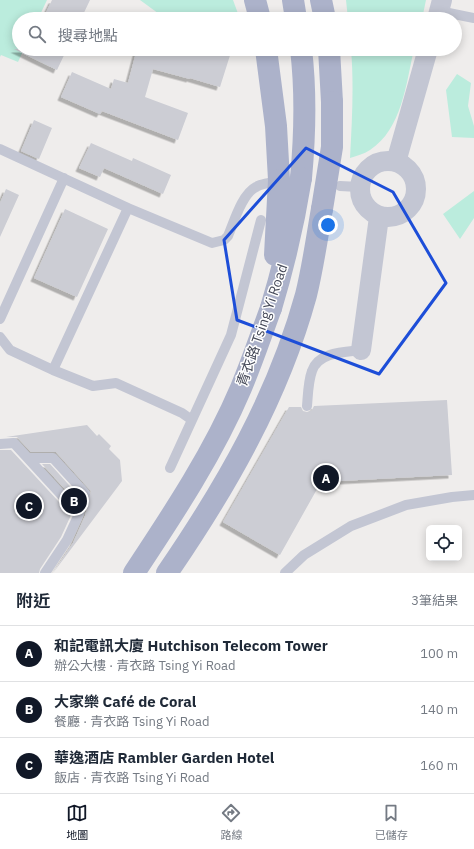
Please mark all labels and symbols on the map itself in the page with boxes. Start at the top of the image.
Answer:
your location [318,215,338,235]
street label: 青衣路 Tsing Yi Road [233,261,291,389]
pin: A [313,463,339,493]
pin: B [61,486,87,516]
pin: C [16,491,42,521]

